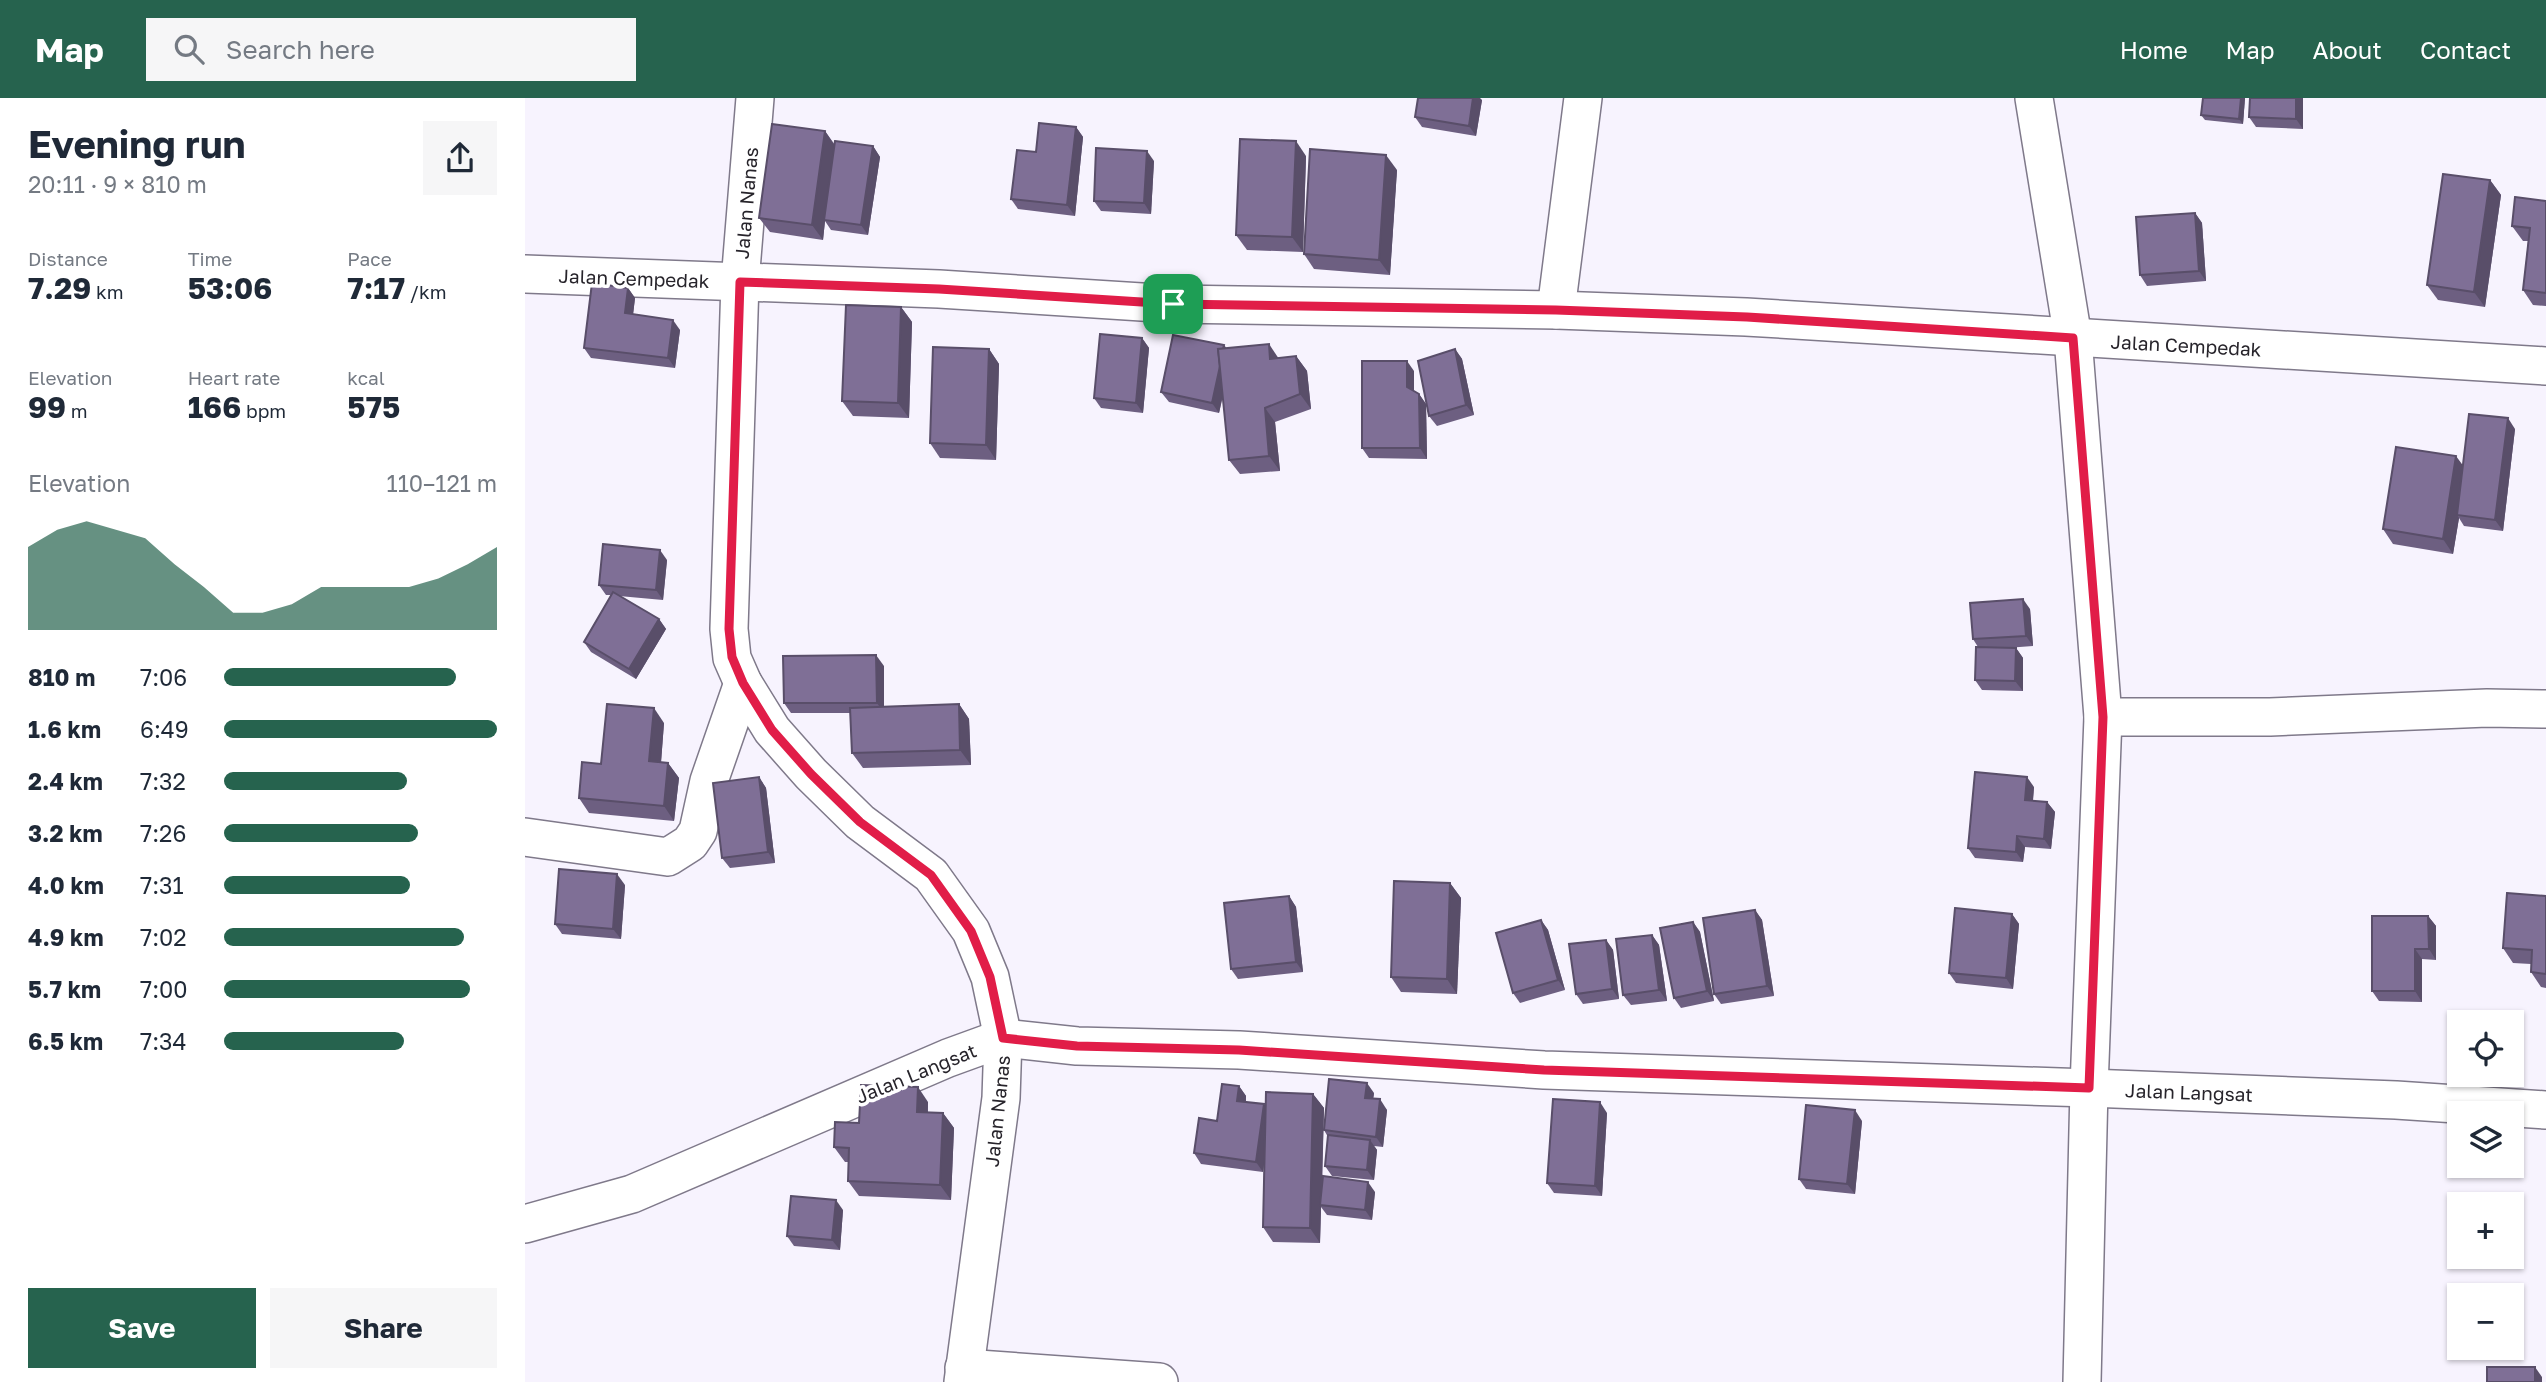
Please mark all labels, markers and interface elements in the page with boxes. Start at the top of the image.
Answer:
search box [146,18,636,81]
text: Map [35,30,104,69]
icon: search [170,30,208,68]
text: Search here [226,34,375,65]
text: Home [2120,35,2188,64]
text: Map [2226,35,2275,64]
text: About [2313,35,2382,64]
text: Contact [2420,35,2511,64]
text: Evening run [28,121,246,166]
button: share [423,121,497,195]
street label: Jalan Nanas [730,146,762,260]
text: 20:11 · 9 × 810 m [28,170,207,198]
text: Distance [28,247,108,270]
text: Time [188,247,232,270]
text: Pace [347,247,392,270]
street label: Jalan Cempedak [558,264,710,292]
text: 7.29 [28,270,91,306]
text: 53:06 [188,270,272,306]
text: 7:17 [347,270,405,306]
pin [1143,274,1203,334]
text: km [91,280,124,303]
text: /km [405,280,447,303]
icon: arrive [1154,285,1192,323]
street label: Jalan Cempedak [2110,330,2262,360]
text: Elevation [28,366,113,389]
text: Heart rate [188,366,280,389]
text: kcal [347,366,385,389]
text: 99 [28,389,66,425]
text: 166 [188,389,241,425]
text: 575 [347,389,400,425]
text: m [66,399,88,422]
text: bpm [241,399,286,422]
text: Elevation [28,469,130,497]
text: 110–121 m [386,469,497,497]
text: 810 m [28,663,95,691]
text: 7:06 [140,663,187,691]
text: 1.6 km [28,715,101,743]
text: 6:49 [140,715,189,743]
text: 2.4 km [28,767,103,795]
text: 7:32 [140,767,186,795]
text: 3.2 km [28,819,103,847]
text: 7:26 [140,819,186,847]
text: 4.0 km [28,871,104,899]
text: 7:31 [140,871,184,899]
text: 4.9 km [28,923,104,951]
text: 7:02 [140,923,187,951]
text: 5.7 km [28,975,101,1003]
text: 7:00 [140,975,188,1003]
map controls [2447,1010,2524,1360]
button: locate [2447,1010,2524,1087]
text: 6.5 km [28,1027,103,1055]
text: 7:34 [140,1027,187,1055]
street label: Jalan Langsat [852,1038,980,1108]
street label: Jalan Nanas [980,1054,1014,1168]
street label: Jalan Langsat [2125,1078,2253,1106]
button: layers [2447,1101,2524,1178]
button: + [2447,1192,2524,1269]
button: − [2447,1283,2524,1360]
button: Save [28,1288,256,1368]
button: Share [270,1288,497,1368]

